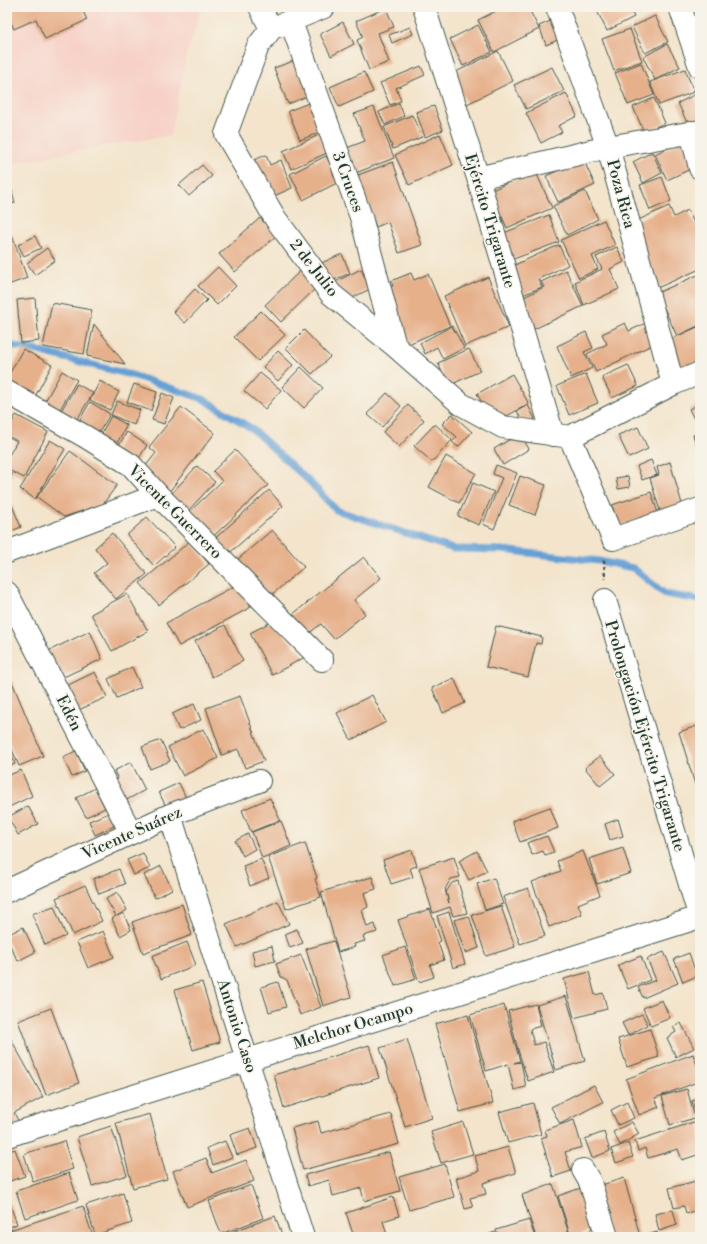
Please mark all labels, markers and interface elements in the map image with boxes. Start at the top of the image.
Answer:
street label: 3 Cruces [328,149,368,215]
street label: Ejército Trigarante [460,151,520,291]
street label: Poza Rica [602,157,640,231]
street label: 2 de Julio [285,235,343,301]
street label: Vicente Guerrero [123,460,226,563]
street label: Prolongación Ejército Trigarante [600,618,690,854]
street label: Edén [52,692,87,735]
street label: Vicente Suárez [78,802,185,864]
street label: Antonio Caso [212,976,262,1075]
street label: Melchor Ocampo [291,998,415,1054]

